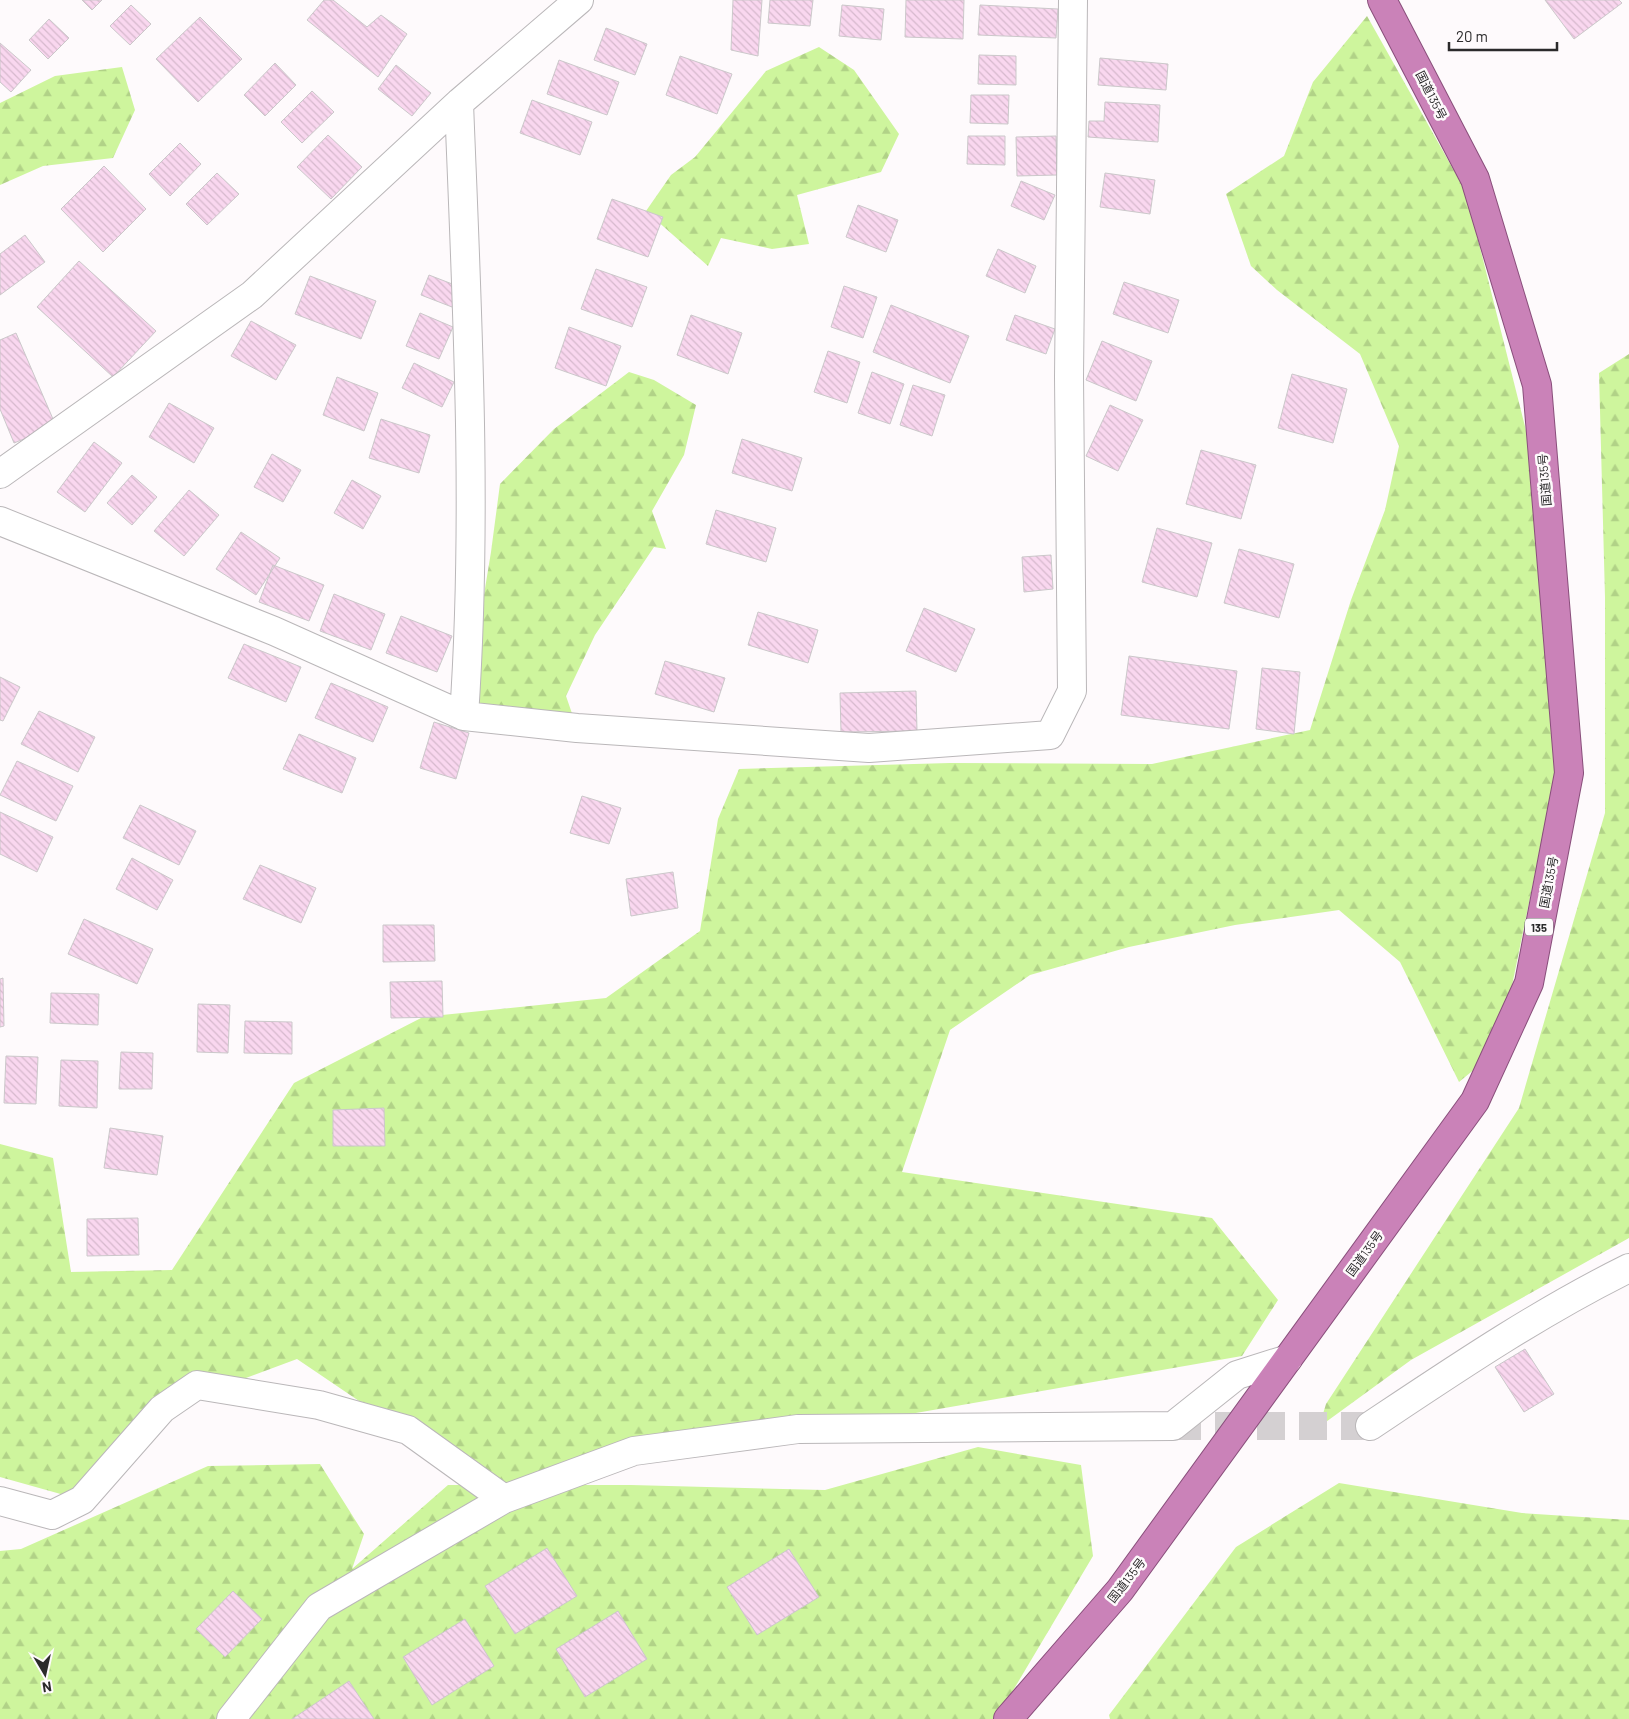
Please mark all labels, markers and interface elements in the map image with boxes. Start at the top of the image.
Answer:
scale bar [1449,20,1556,52]
text: 20 m [1456,27,1488,45]
street label: 国道135号 [1414,68,1450,122]
street label: 国道135号 [1535,453,1553,507]
street label: 国道135号 [1536,855,1560,909]
road number: 135 [1525,919,1553,936]
street label: 国道135号 [1343,1228,1385,1278]
street label: 国道135号 [1104,1555,1148,1605]
north arrow [20,1649,70,1699]
text: N [41,1678,53,1696]

